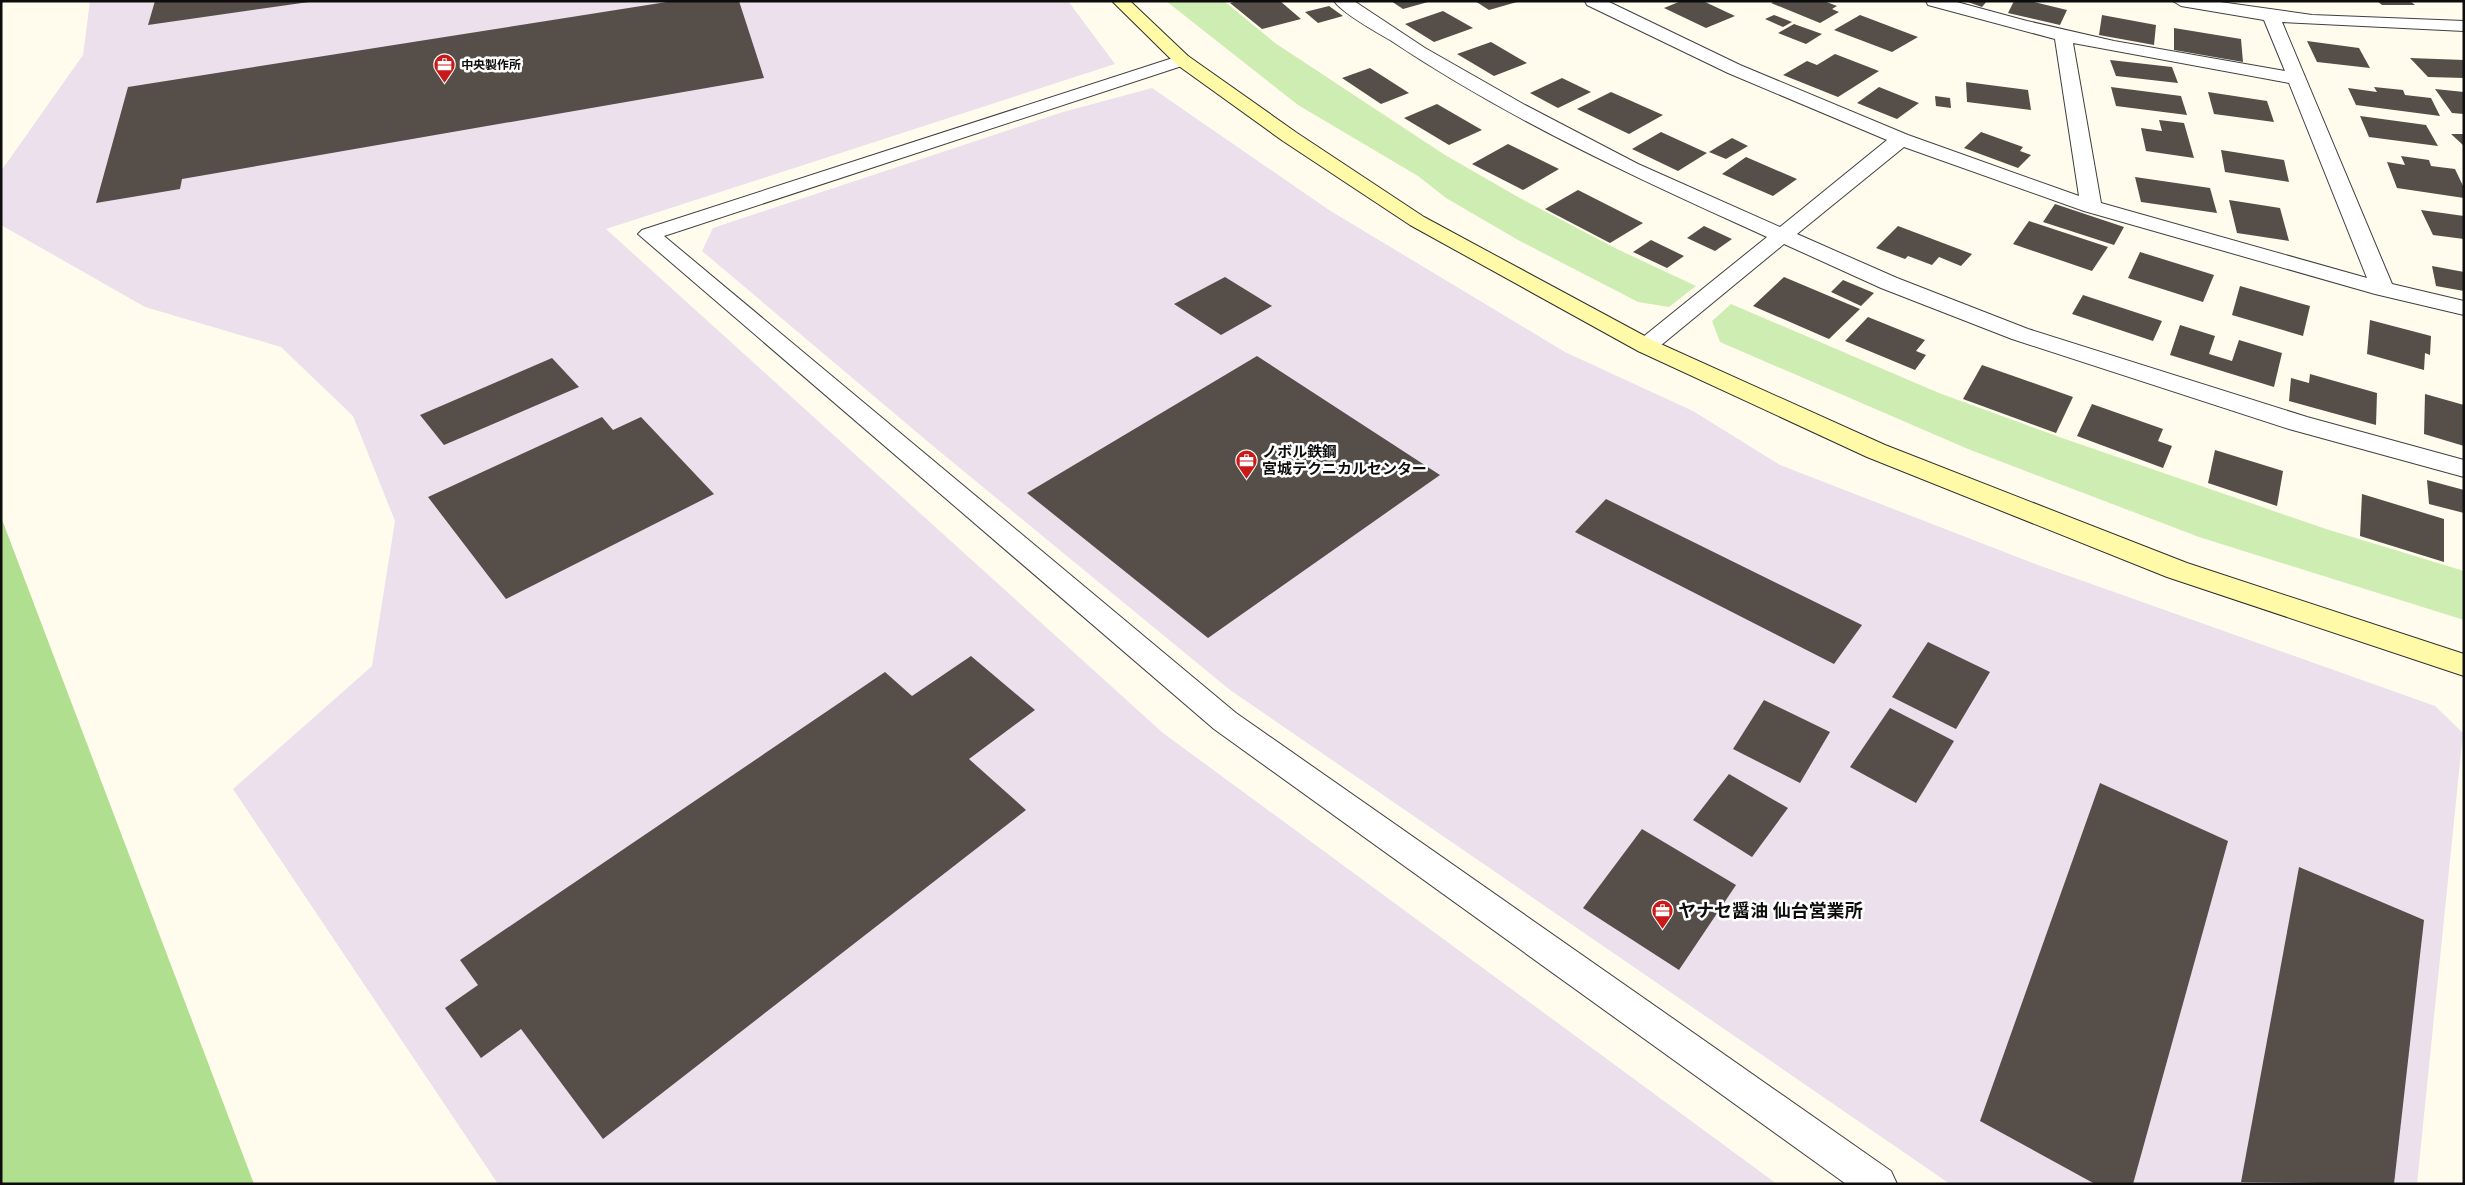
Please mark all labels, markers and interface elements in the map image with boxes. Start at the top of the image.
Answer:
office icon: 中央製作所 [433,53,457,84]
place label: 中央製作所 [461,57,521,72]
place label: ノボル鉄鋼 宮城テクニカルセンター [1262,442,1427,478]
office icon: ノボル鉄鋼 宮城テクニカルセンター [1234,449,1258,480]
office icon: ヤナセ醤油 仙台営業所 [1650,899,1674,930]
place label: ヤナセ醤油 仙台営業所 [1678,900,1863,922]

